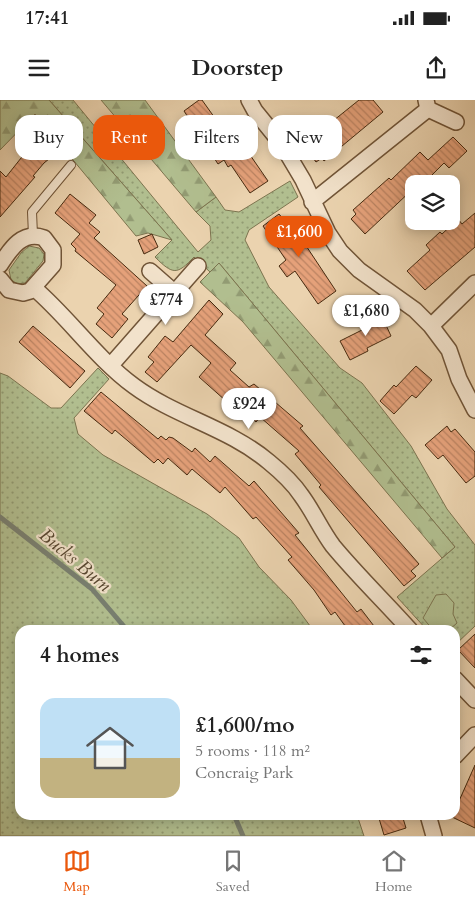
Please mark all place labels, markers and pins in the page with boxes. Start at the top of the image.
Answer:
pin: £1,600 [258,216,340,258]
pin: £774 [136,284,196,326]
pin: £1,680 [325,294,407,337]
pin: £924 [219,388,279,430]

